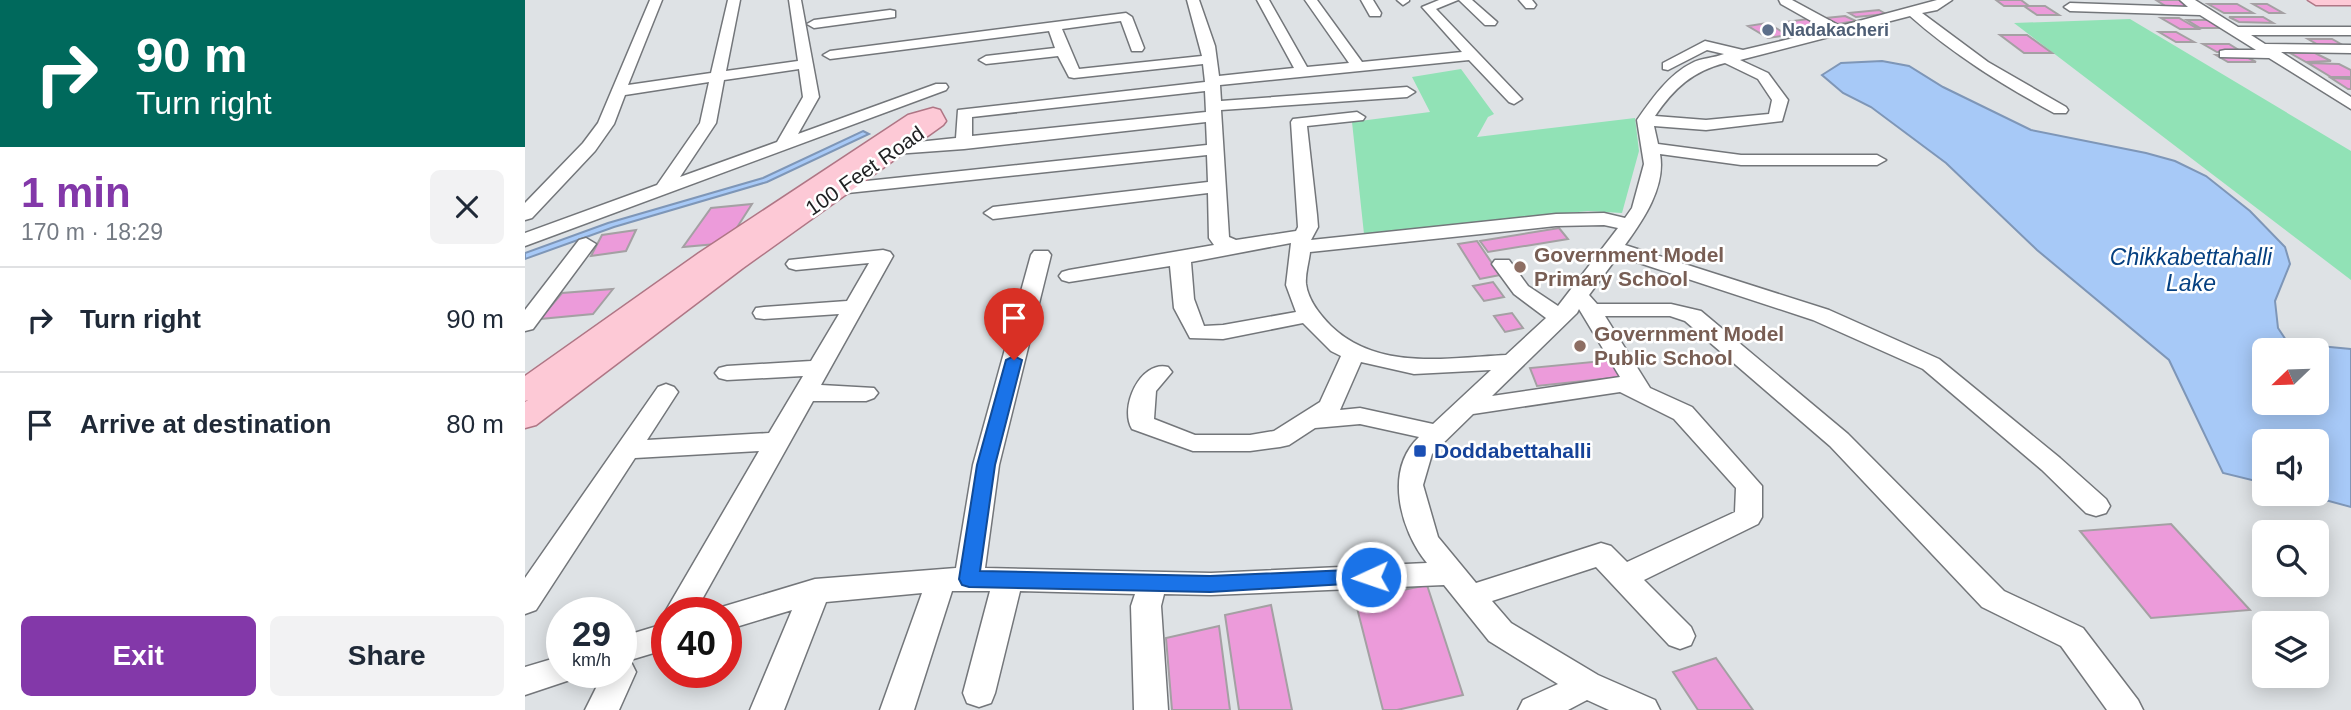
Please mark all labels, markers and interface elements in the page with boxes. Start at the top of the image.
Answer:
place label: Nadakacheri [1782,20,1889,40]
marker: Nadakacheri [1760,22,1776,38]
icon: right [21,28,112,119]
text: 90 m [136,28,248,82]
text: Turn right [136,85,272,121]
street label: 100 Feet Road [801,121,928,220]
text: 1 min [21,169,131,216]
button: close [430,170,504,244]
text: 170 m · 18:29 [21,219,163,245]
place label: Government Model Primary School [1534,243,1724,290]
water label: Chikkabettahalli Lake [2110,244,2273,296]
marker: Government Model Primary School [1512,259,1528,275]
pin [984,288,1044,360]
icon: arrive [995,299,1033,337]
icon: right [21,301,59,339]
text: Turn right [80,304,201,334]
text: 90 m [446,304,504,334]
place label: Government Model Public School [1594,322,1784,369]
marker: Government Model Public School [1572,338,1588,354]
north arrow [2252,338,2329,415]
map controls [2252,338,2329,688]
icon: arrive [21,406,59,444]
text: Arrive at destination [80,409,331,439]
text: 80 m [446,409,504,439]
button: sound [2252,429,2329,506]
place label: Doddabettahalli [1434,439,1592,462]
marker: Doddabettahalli [1412,443,1428,459]
button: search [2252,520,2329,597]
position arrow [1334,540,1408,614]
speed limit sign: 40 [651,597,742,688]
button: layers [2252,611,2329,688]
text: 29 [572,614,611,653]
button: Exit [21,616,256,696]
button: Share [270,616,504,696]
text: km/h [572,650,611,670]

